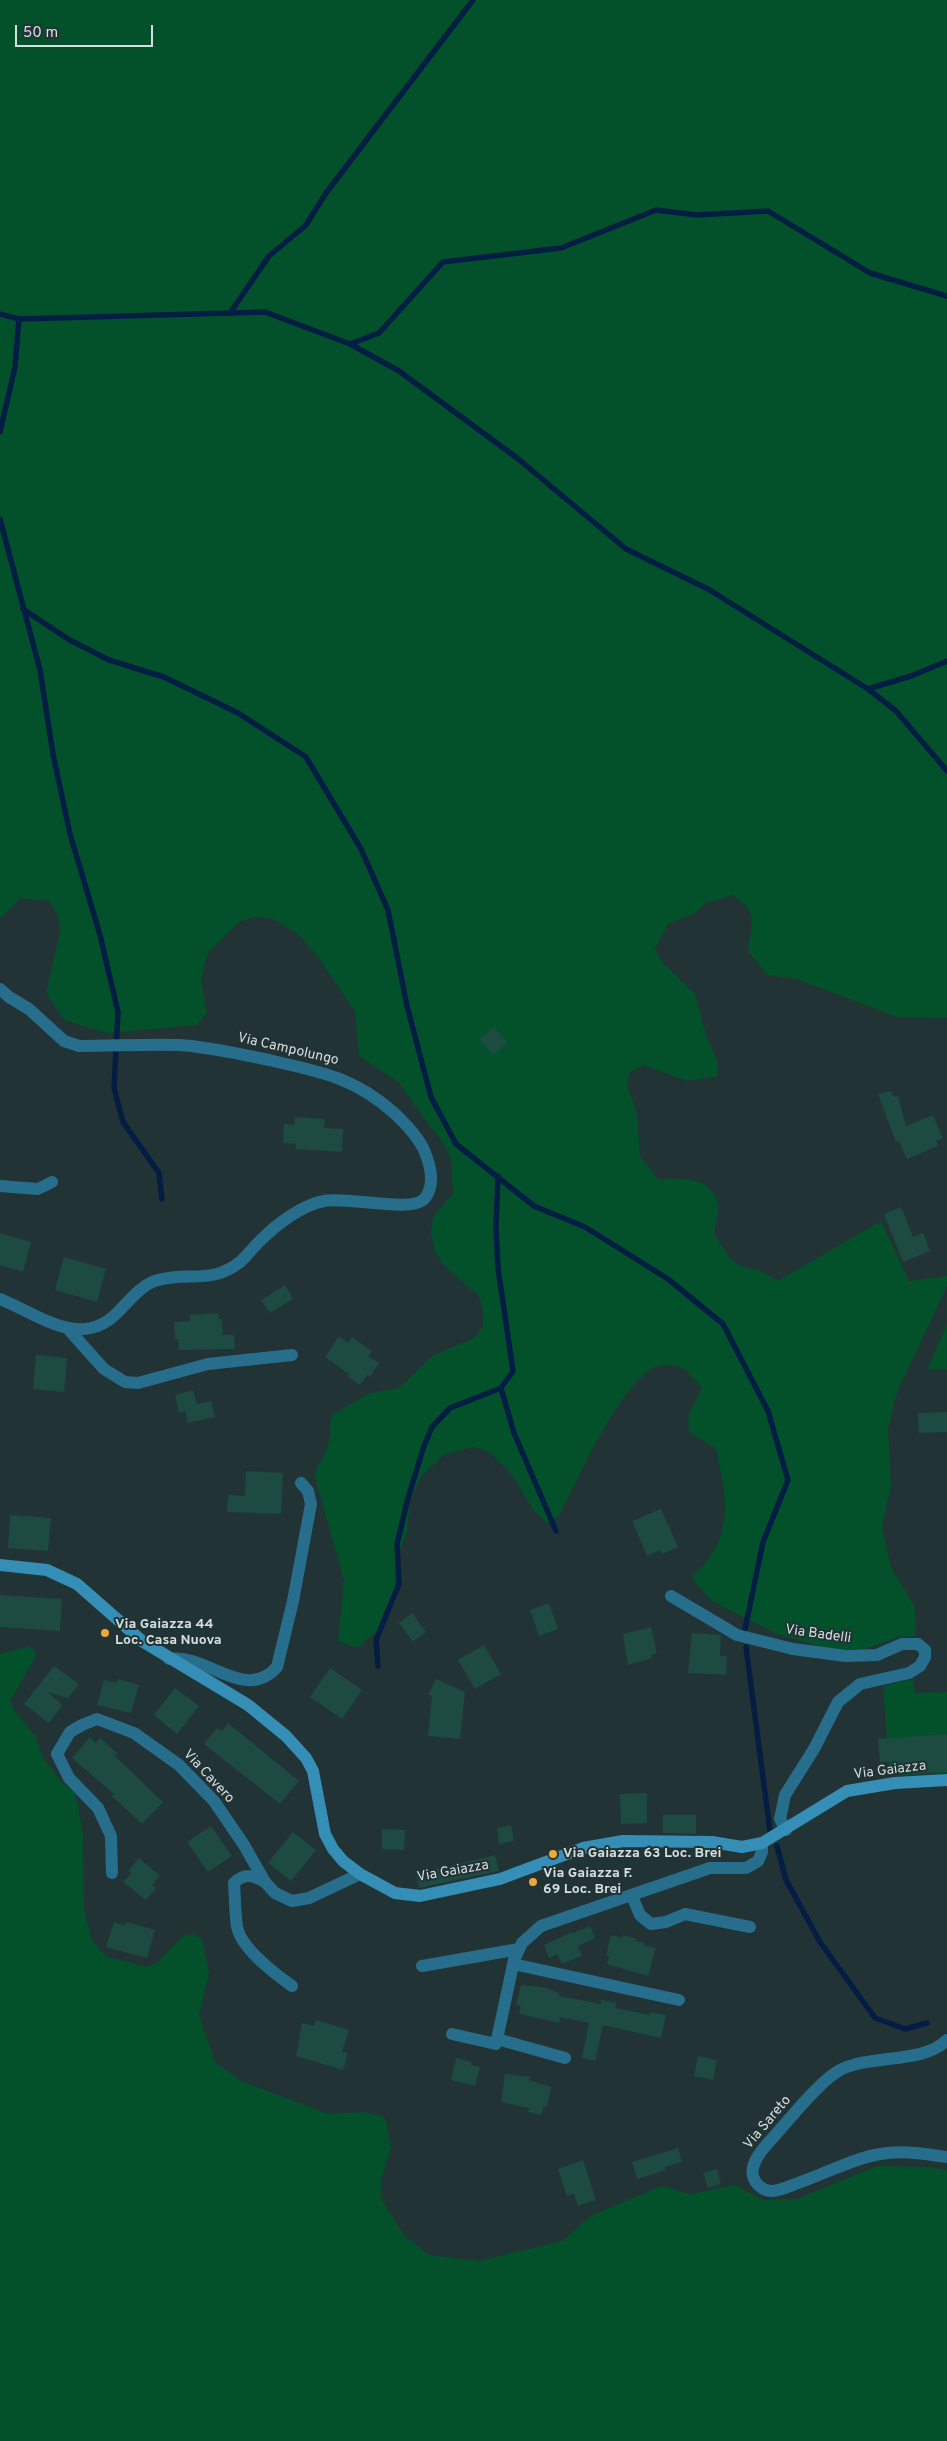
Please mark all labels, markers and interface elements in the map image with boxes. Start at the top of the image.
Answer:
scale bar [18,15,155,47]
text: 50 m [23,24,58,43]
street label: Via Campolungo [236,1030,340,1070]
place label: Via Gaiazza 44 Loc. Casa Nuova [115,1617,222,1650]
street label: Via Badelli [784,1622,852,1648]
marker: Via Gaiazza 44 Loc. Casa Nuova [99,1627,111,1639]
street label: Via Cavero [179,1747,237,1807]
street label: Via Gaiazza [853,1758,927,1784]
place label: Via Gaiazza 63 Loc. Brei [563,1846,721,1862]
marker: Via Gaiazza 63 Loc. Brei [547,1848,559,1860]
street label: Via Gaiazza [416,1857,490,1887]
place label: Via Gaiazza F. 69 Loc. Brei [543,1866,632,1898]
marker: Via Gaiazza F. 69 Loc. Brei [527,1876,539,1888]
street label: Via Sareto [741,2093,795,2153]

